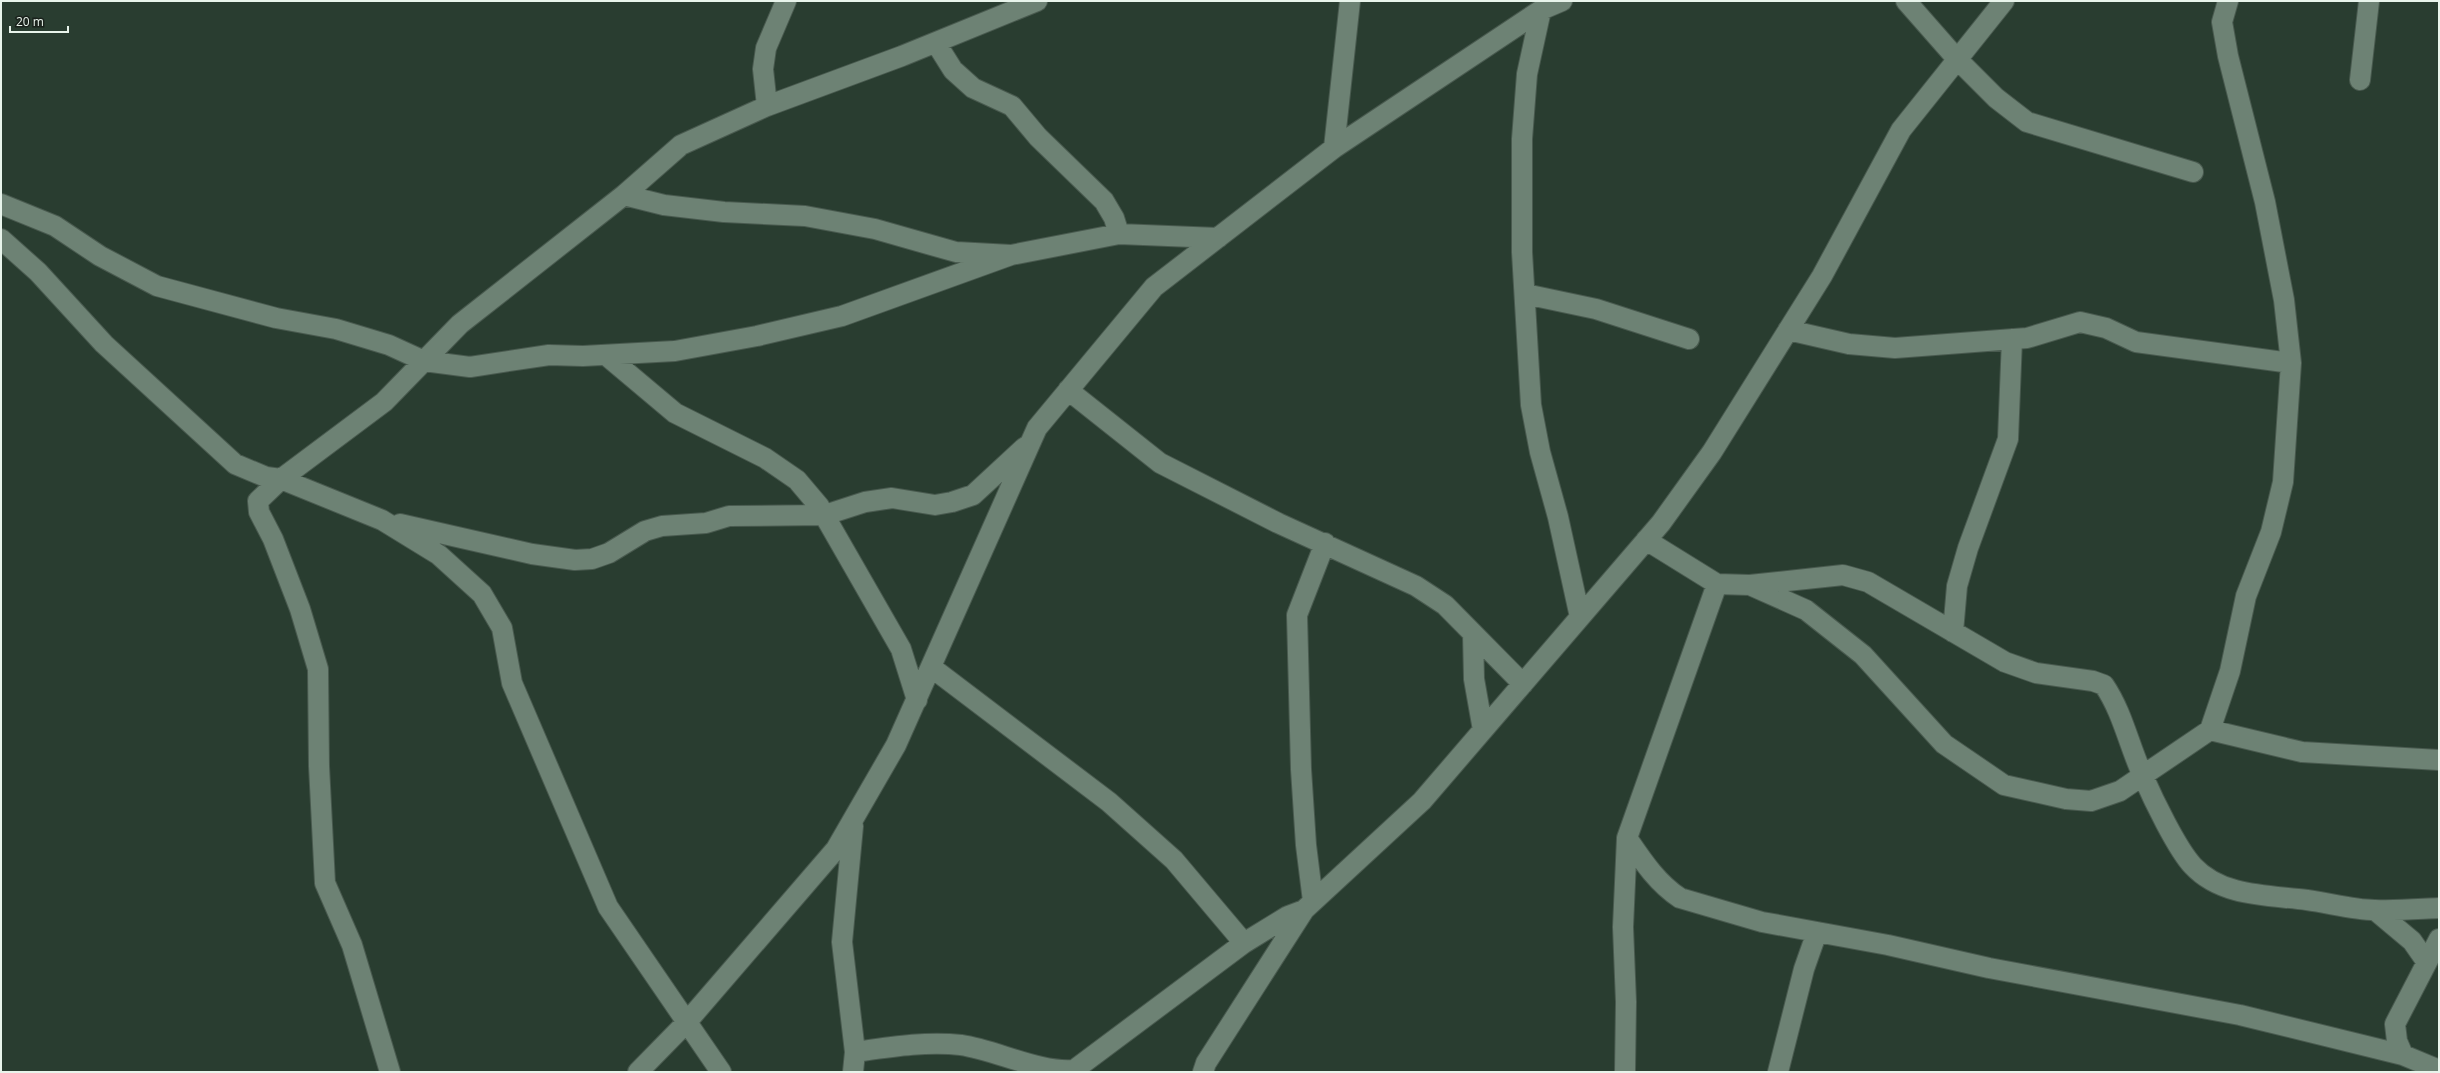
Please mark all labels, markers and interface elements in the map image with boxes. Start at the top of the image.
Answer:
scale bar [10,8,68,34]
text: 20 m [16,13,44,30]

